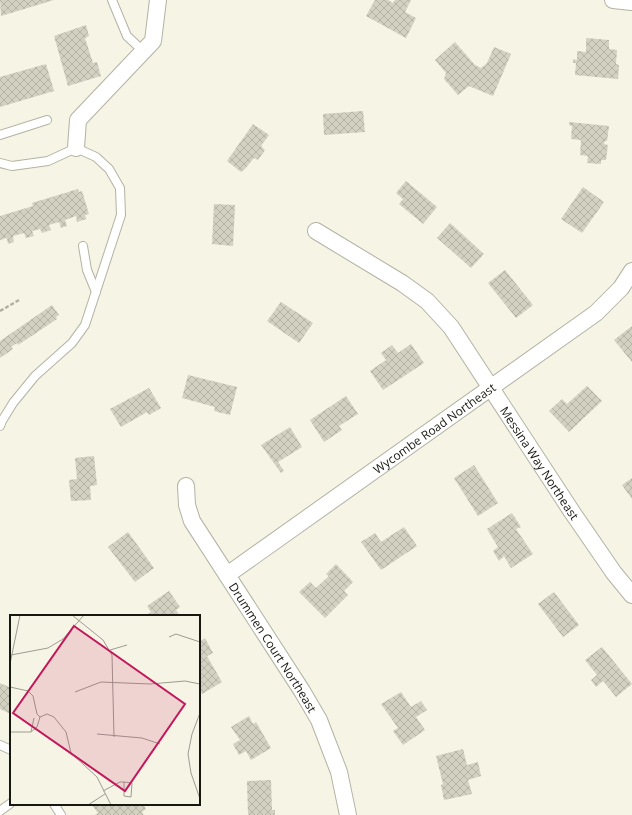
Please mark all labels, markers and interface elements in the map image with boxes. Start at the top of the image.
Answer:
street label: Wycombe Road Northeast [369,379,499,477]
street label: Messina Way Northeast [497,403,583,523]
street label: Drummen Court Northeast [225,579,321,715]
inset map [10,615,200,805]

